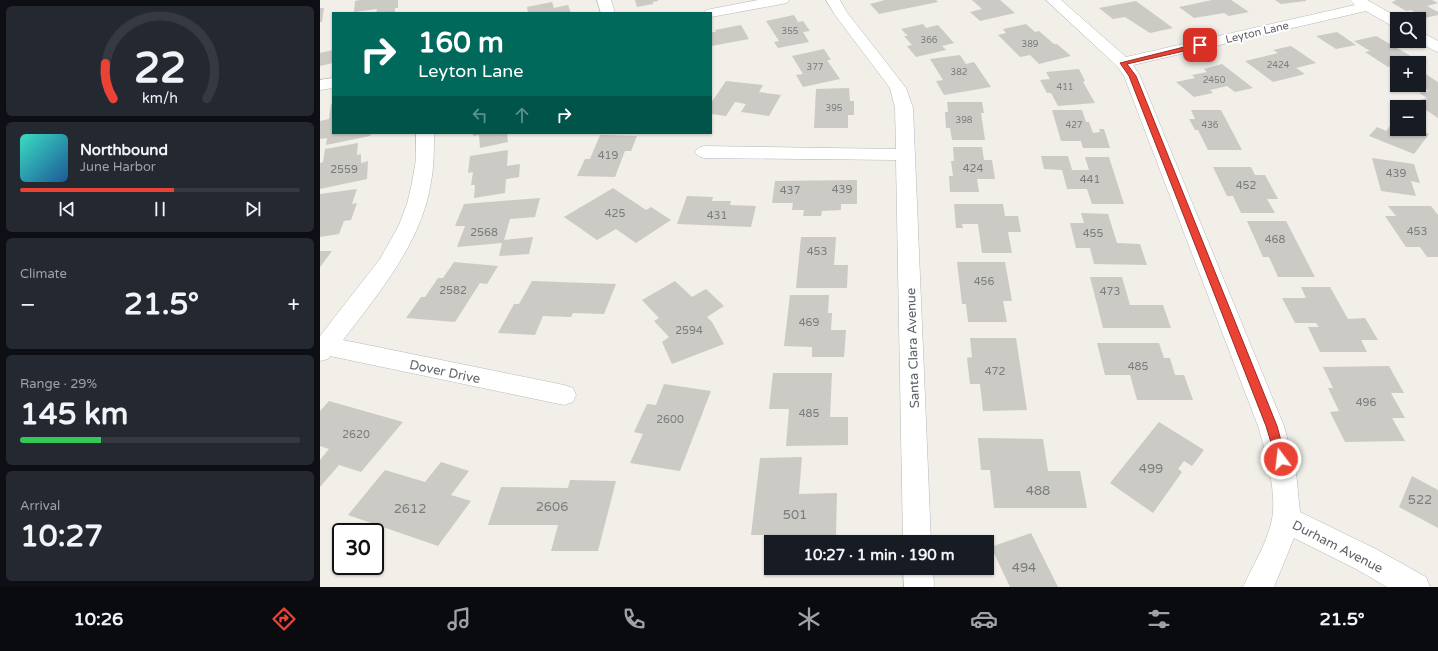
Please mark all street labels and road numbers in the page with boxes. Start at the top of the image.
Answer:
street label: Leyton Lane [1224,19,1290,46]
street label: Santa Clara Avenue [903,287,923,408]
street label: Dover Drive [408,357,482,387]
street label: Durham Avenue [1290,517,1386,577]

